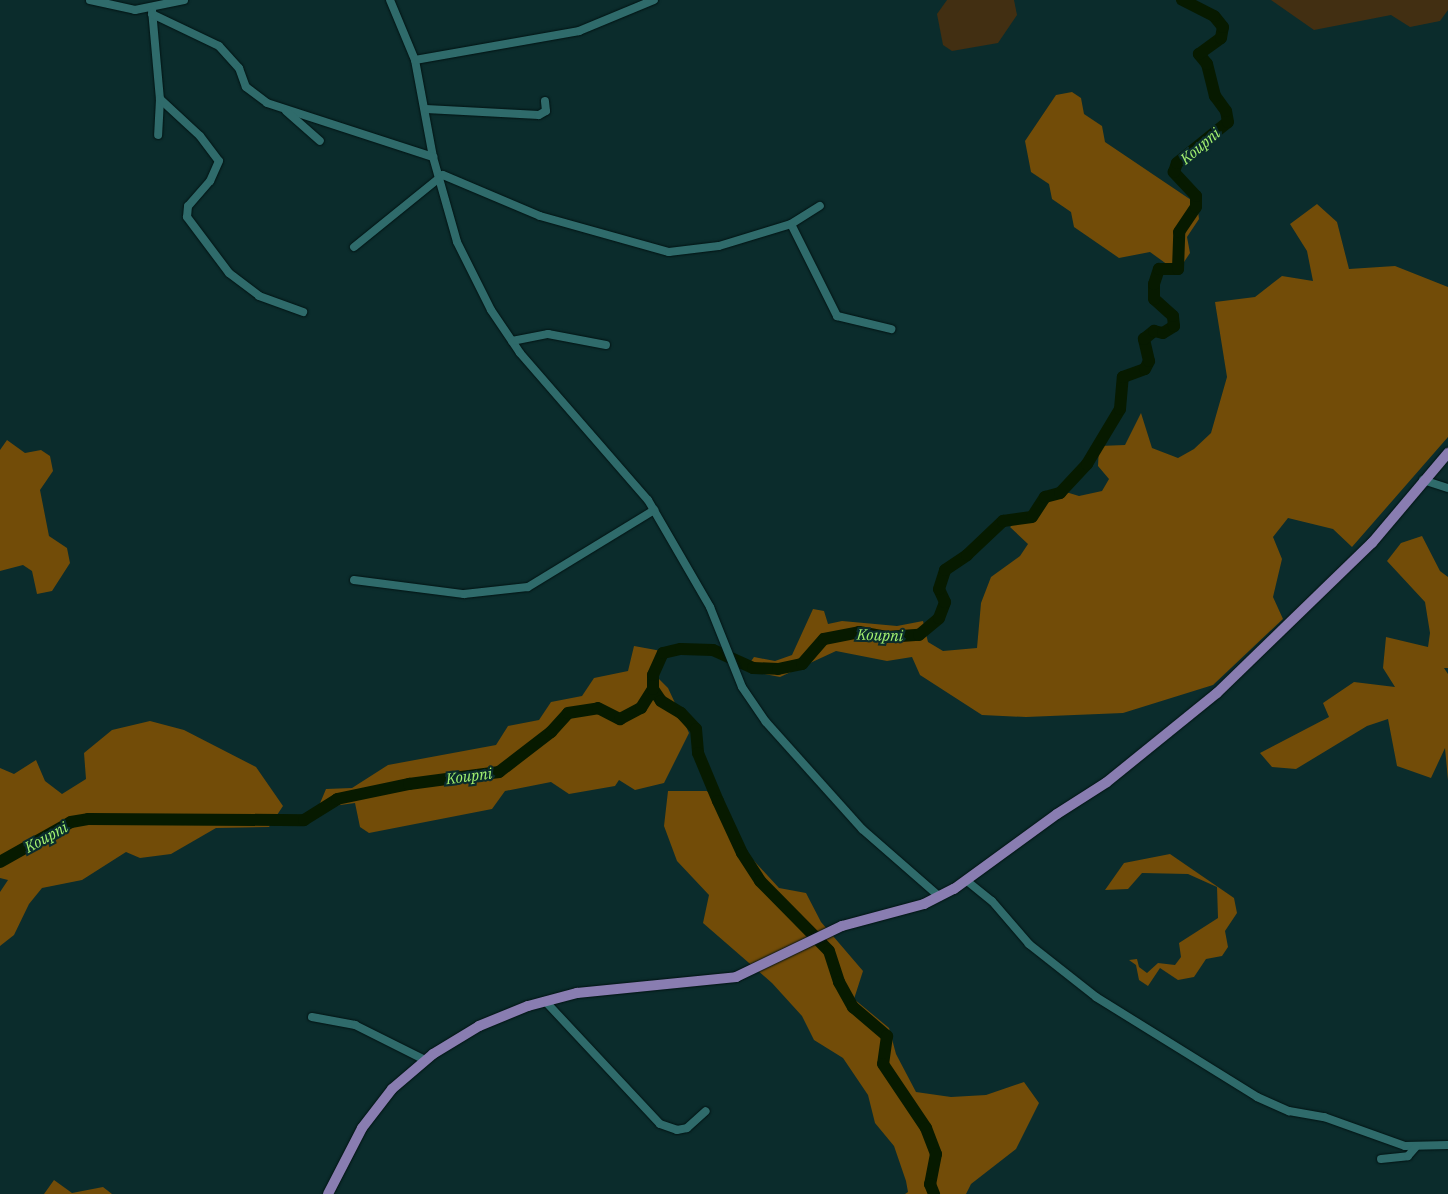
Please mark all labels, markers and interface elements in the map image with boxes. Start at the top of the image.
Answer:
water label: Koupni [1176,124,1224,168]
water label: Koupni [857,625,903,645]
water label: Koupni [445,764,493,788]
water label: Koupni [21,818,71,856]

